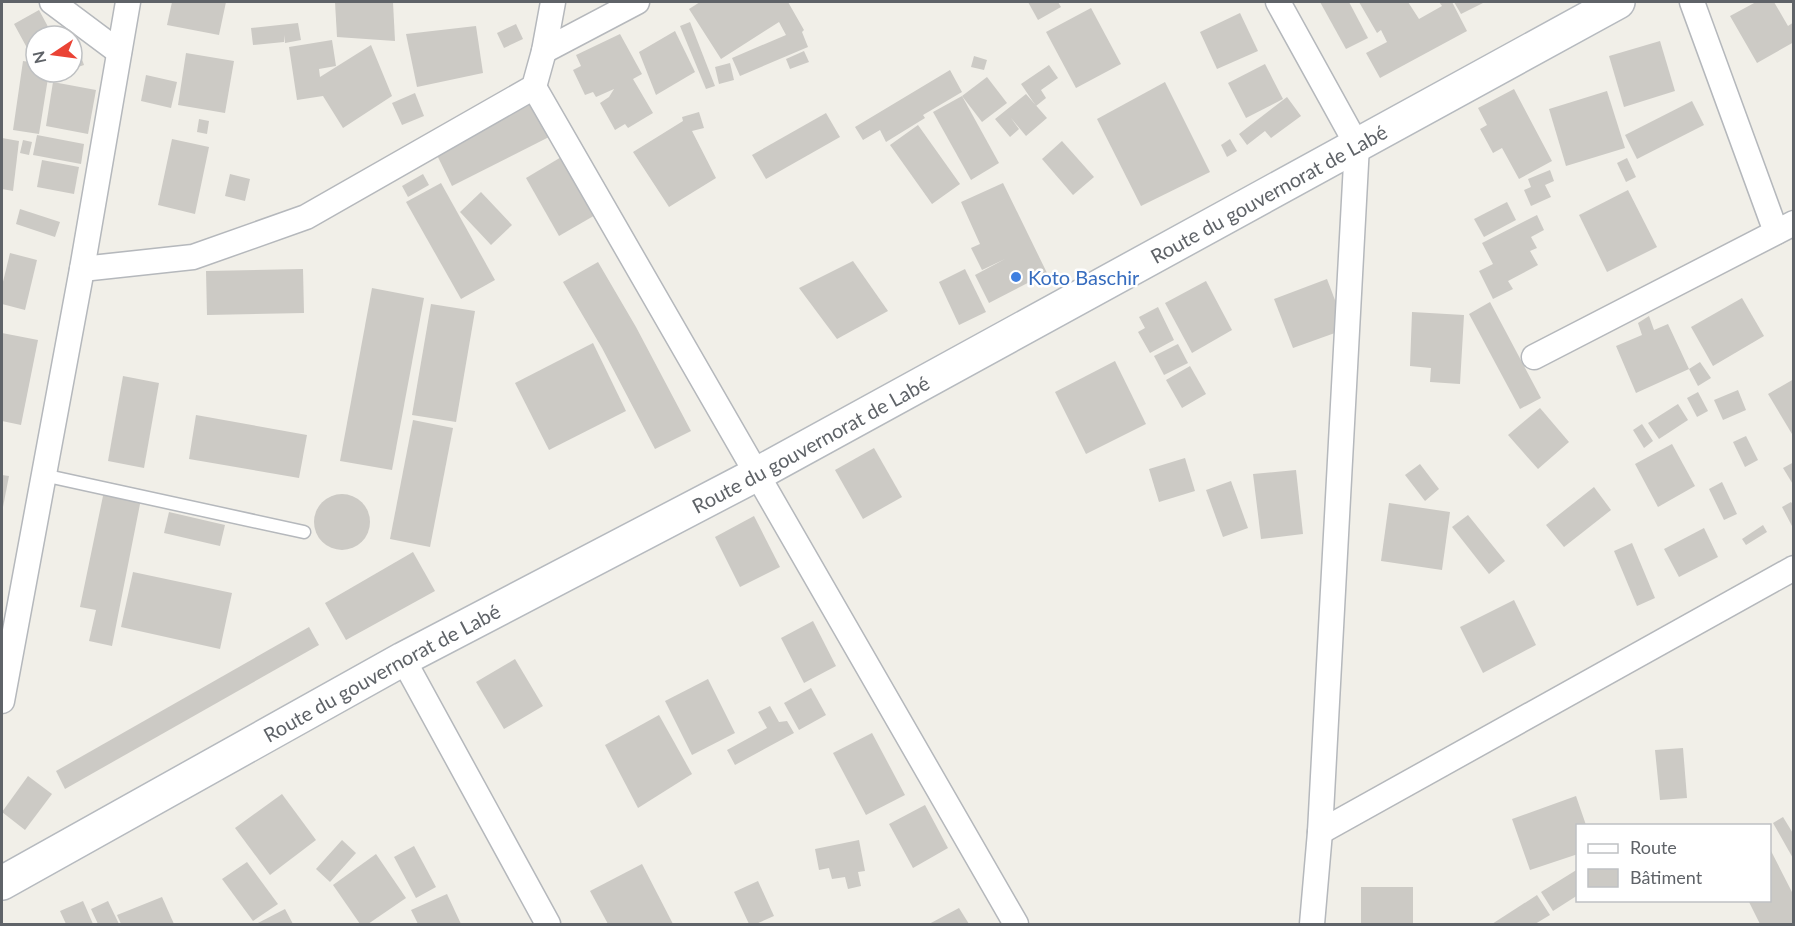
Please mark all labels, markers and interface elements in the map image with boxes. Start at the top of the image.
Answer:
north arrow [24,24,84,84]
text: N [28,49,50,66]
street label: Route du gouvernorat de Labé [1146,119,1391,268]
place label: Koto Baschir [1028,265,1140,289]
marker: Koto Baschir [1009,270,1023,284]
street label: Route du gouvernorat de Labé [688,370,933,518]
street label: Route du gouvernorat de Labé [259,598,504,747]
legend [1576,824,1771,902]
text: Route [1630,836,1677,858]
text: Bâtiment [1630,866,1703,888]

